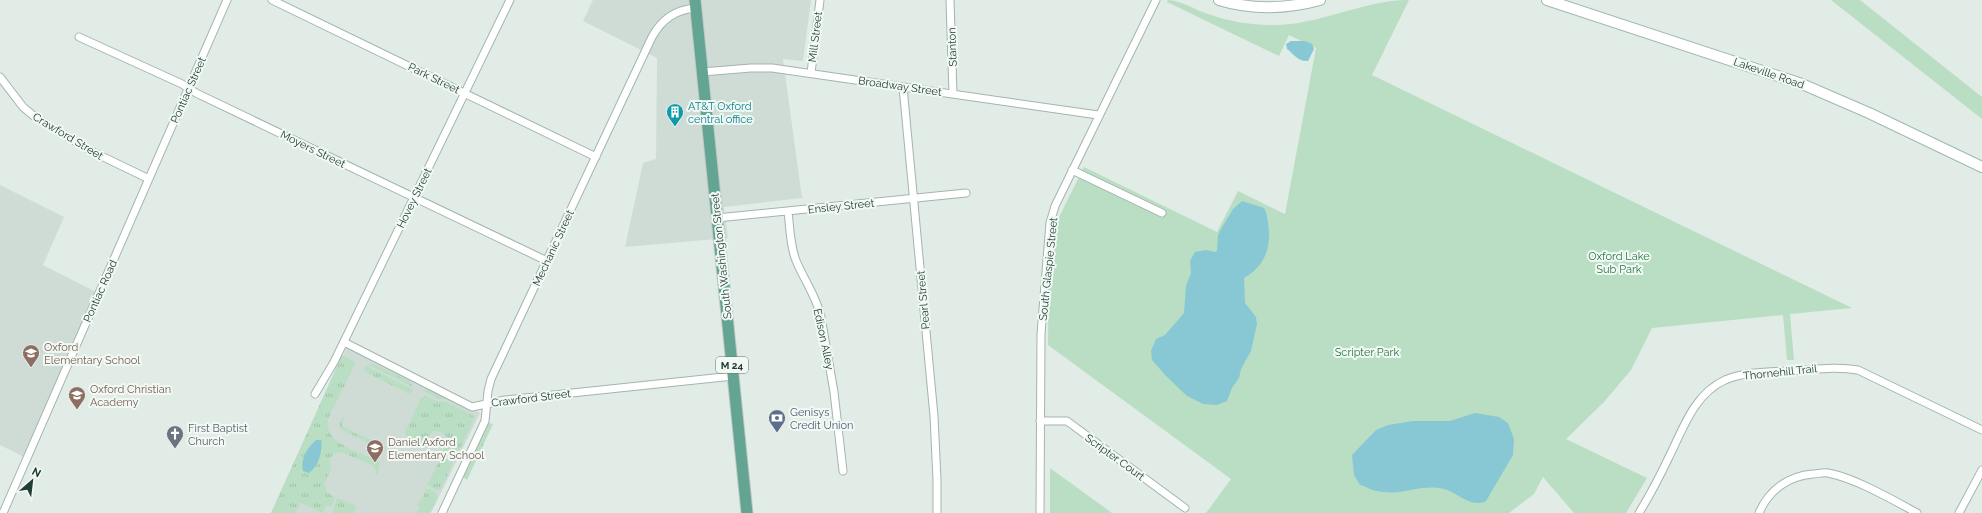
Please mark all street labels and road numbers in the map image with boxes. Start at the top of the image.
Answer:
street label: Mill Street [806,11,825,63]
street label: Stanton [945,27,960,67]
street label: Pontiac Street [168,55,209,125]
street label: Lakeville Road [1732,55,1806,92]
street label: Park Street [406,60,462,97]
street label: Broadway Street [857,74,943,99]
street label: Crawford Street [30,110,106,163]
street label: Moyers Street [278,128,348,171]
street label: Hovey Street [394,166,435,230]
street label: South Washington Street [708,192,735,319]
street label: Ensley Street [807,197,875,216]
street label: Mechanic Street [530,208,577,288]
street label: South Glaspie Street [1037,216,1060,321]
street label: Pontiac Road [81,258,120,324]
street label: Pearl Street [914,270,933,330]
street label: Edison Alley [811,307,836,371]
road number: M 24 [716,357,748,373]
street label: Thornehill Trail [1742,362,1818,383]
street label: Crawford Street [491,387,572,410]
street label: Scripter Court [1082,431,1147,484]

